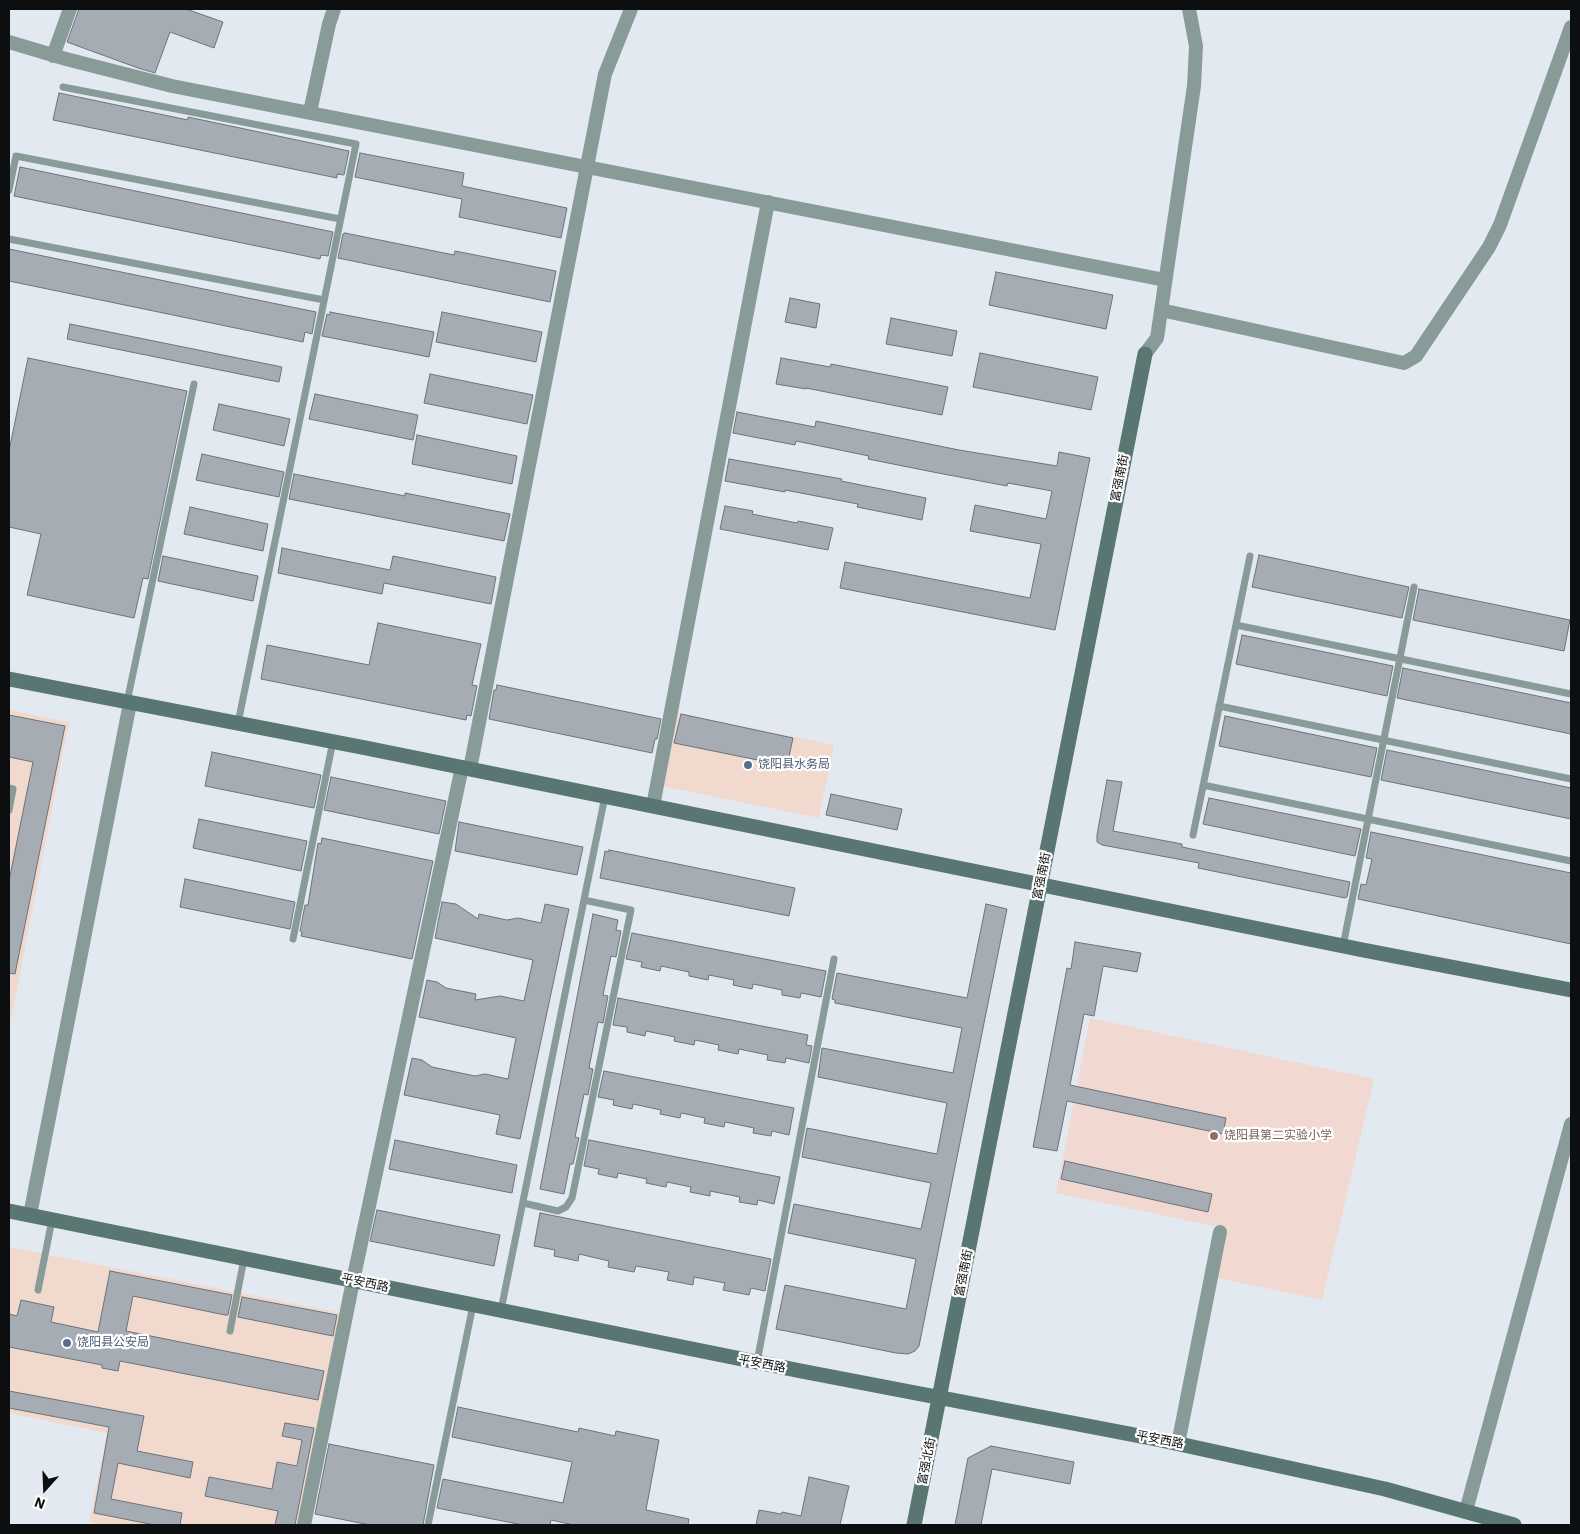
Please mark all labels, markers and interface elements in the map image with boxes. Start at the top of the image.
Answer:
street label: 富强南街 [1108,453,1132,503]
place label: 饶阳县水务局 [758,758,830,772]
marker: 饶阳县水务局 [742,759,754,771]
street label: 富强南街 [1030,851,1054,901]
place label: 饶阳县第二实验小学 [1224,1129,1332,1143]
marker: 饶阳县第二实验小学 [1208,1130,1220,1142]
street label: 富强南街 [952,1248,976,1298]
street label: 平安西路 [340,1271,390,1295]
place label: 饶阳县公安局 [77,1336,149,1350]
marker: 饶阳县公安局 [61,1337,73,1349]
street label: 平安西路 [737,1352,787,1376]
street label: 平安西路 [1135,1428,1185,1452]
street label: 富强北街 [915,1436,939,1486]
north arrow [20,1464,70,1514]
text: N [32,1493,48,1513]

